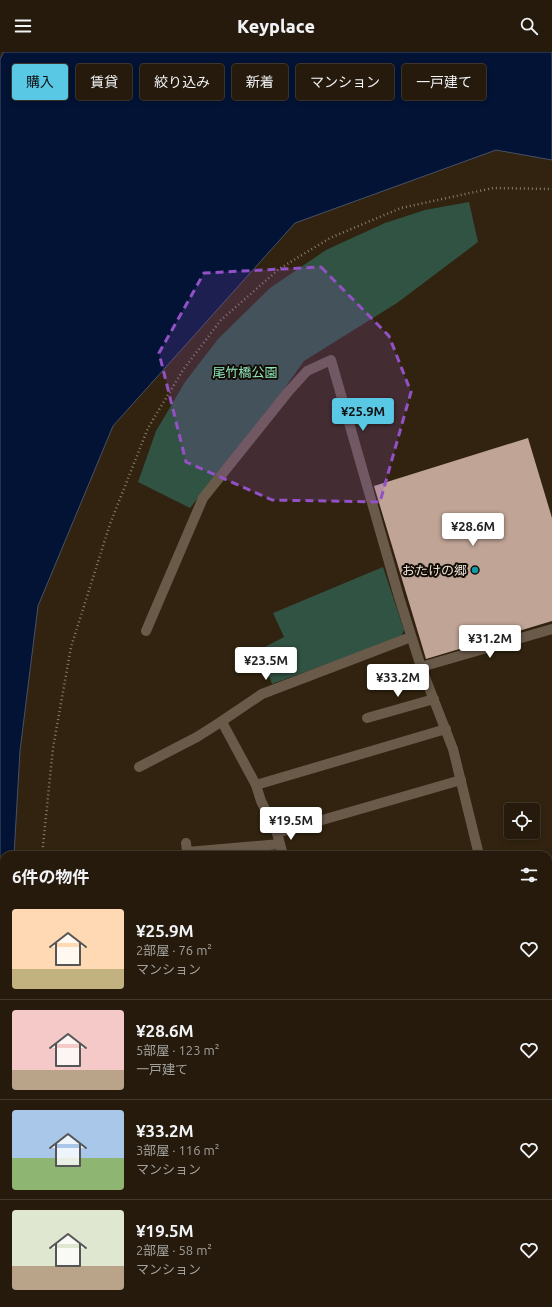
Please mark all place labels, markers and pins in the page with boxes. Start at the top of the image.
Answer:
pin: ¥25.9M [330,398,396,432]
pin: ¥28.6M [440,513,506,547]
place label: おたけの郷 [402,563,467,577]
marker: おたけの郷 [470,565,480,575]
pin: ¥31.2M [457,625,523,659]
pin: ¥23.5M [233,647,299,681]
pin: ¥33.2M [365,664,431,698]
pin: ¥19.5M [258,807,324,841]

